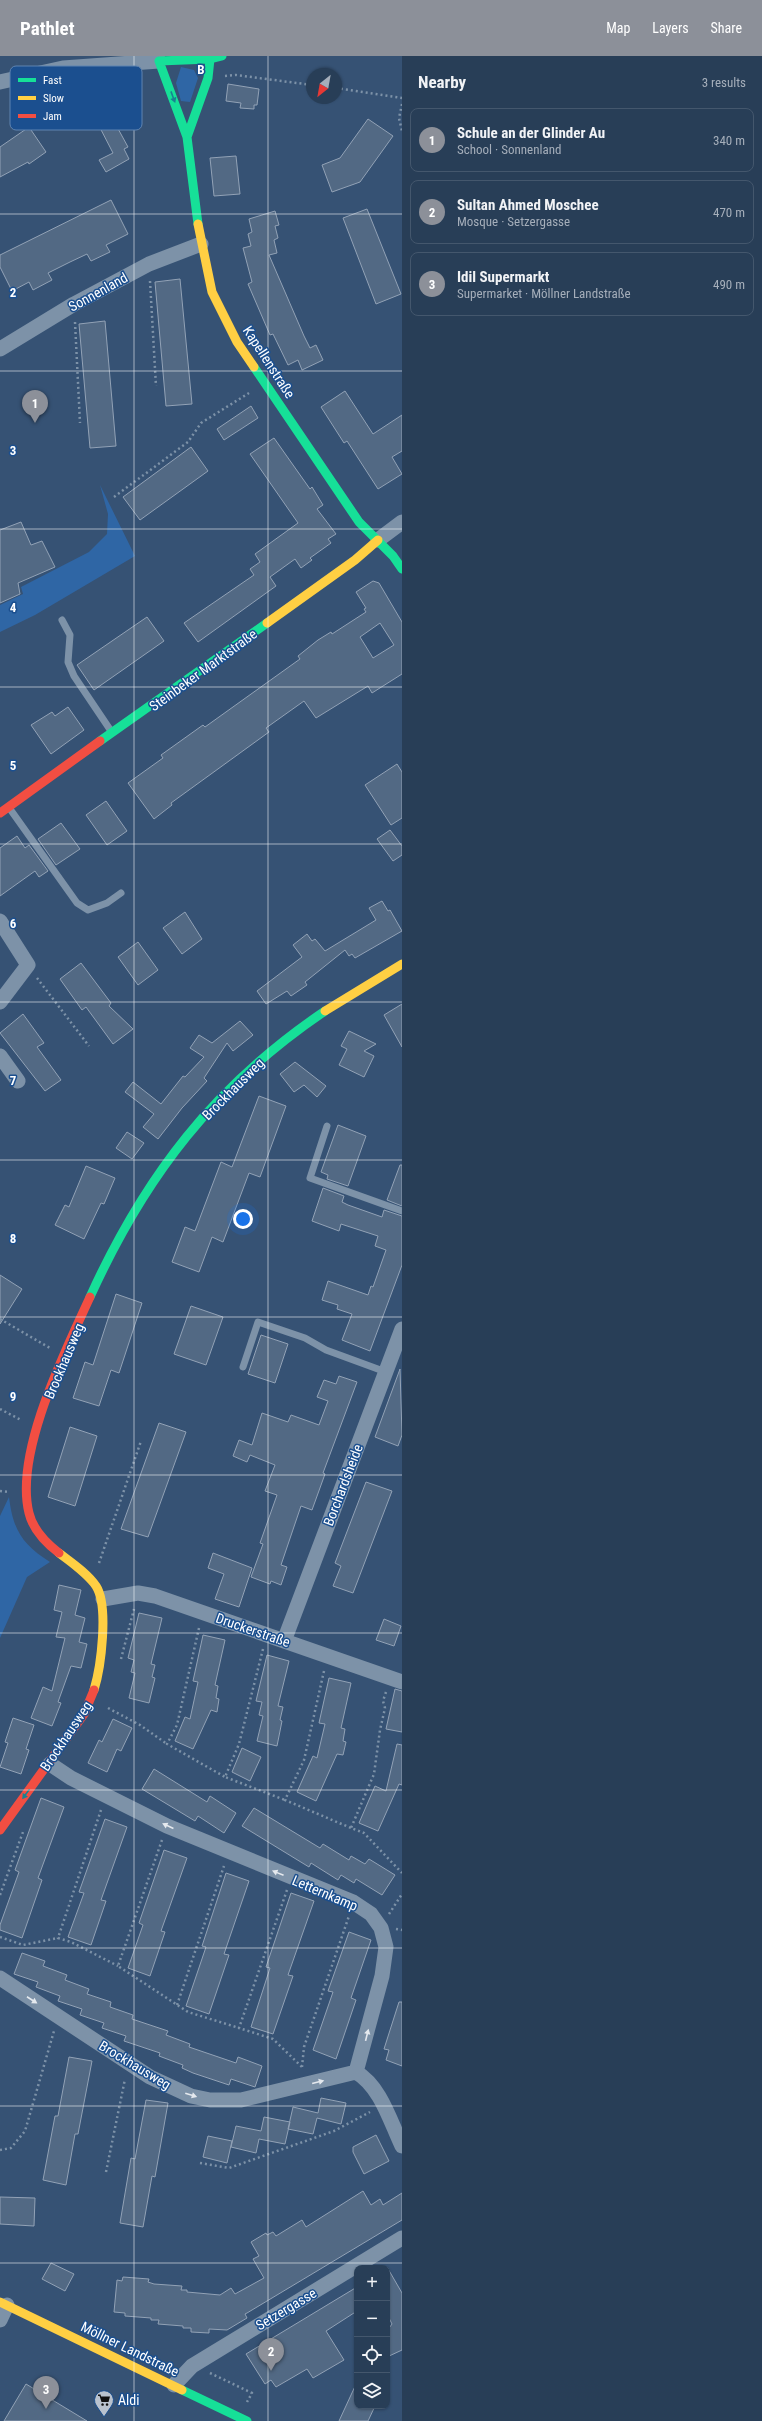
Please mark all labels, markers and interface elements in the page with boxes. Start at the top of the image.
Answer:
text: Pathlet [20,17,75,40]
text: Map [606,20,630,36]
text: Layers [652,20,689,36]
text: Share [711,20,742,36]
text: B [197,62,205,77]
legend [10,66,142,130]
north arrow [306,68,342,104]
text: Nearby [418,72,466,92]
text: Fast [43,74,62,87]
text: 3 results [702,75,746,90]
text: Slow [43,92,64,105]
one-way arrow [170,92,176,104]
text: Jam [43,110,62,123]
text: Schule an der Glinder Au [457,124,605,142]
text: 1 [429,133,435,148]
text: 340 m [713,133,745,148]
text: School · Sonnenland [457,142,561,157]
text: Sultan Ahmed Moschee [457,196,599,214]
text: 2 [429,205,435,220]
text: 470 m [713,205,745,220]
text: Mosque · Setzergasse [457,214,570,229]
text: Idil Supermarkt [457,268,549,286]
street label: Sonnenland [66,269,130,315]
text: 3 [429,277,435,292]
text: 490 m [713,277,745,292]
text: 2 [10,285,17,300]
text: Supermarket · Möllner Landstraße [457,286,631,301]
street label: Kapellenstraße [240,323,298,401]
pin: 1 [22,390,48,423]
text: 3 [10,443,16,458]
text: 4 [10,600,17,615]
street label: Steinbeker Marktstraße [146,625,260,714]
text: 5 [10,758,17,773]
text: 6 [10,916,17,931]
street label: Brockhausweg [199,1055,267,1123]
text: 7 [10,1073,17,1088]
your location [233,1209,253,1229]
text: 8 [10,1231,16,1246]
street label: Brockhausweg [41,1321,87,1401]
text: 9 [10,1389,16,1404]
street label: Borchardsheide [320,1441,366,1528]
street label: Druckerstraße [214,1610,293,1650]
street label: Brockhausweg [37,1698,95,1774]
one-way arrow [22,1789,30,1800]
one-way arrow [163,1823,174,1829]
one-way arrow [272,1869,284,1875]
street label: Letternkamp [290,1872,360,1914]
one-way arrow [27,1996,37,2004]
one-way arrow [364,2029,370,2041]
street label: Brockhausweg [96,2037,174,2093]
one-way arrow [313,2079,325,2085]
one-way arrow [186,2092,198,2098]
map controls [354,2265,390,2409]
button: + [354,2265,390,2301]
street label: Setzergasse [253,2285,319,2333]
button: − [354,2301,390,2337]
street label: Möllner Landstraße [78,2318,182,2380]
button: locate [354,2337,390,2373]
pin: 2 [258,2338,284,2371]
button: layers [354,2373,390,2409]
pin: 3 [33,2376,59,2409]
supermarket icon: Aldi [93,2389,115,2417]
place label: Aldi [118,2392,139,2408]

